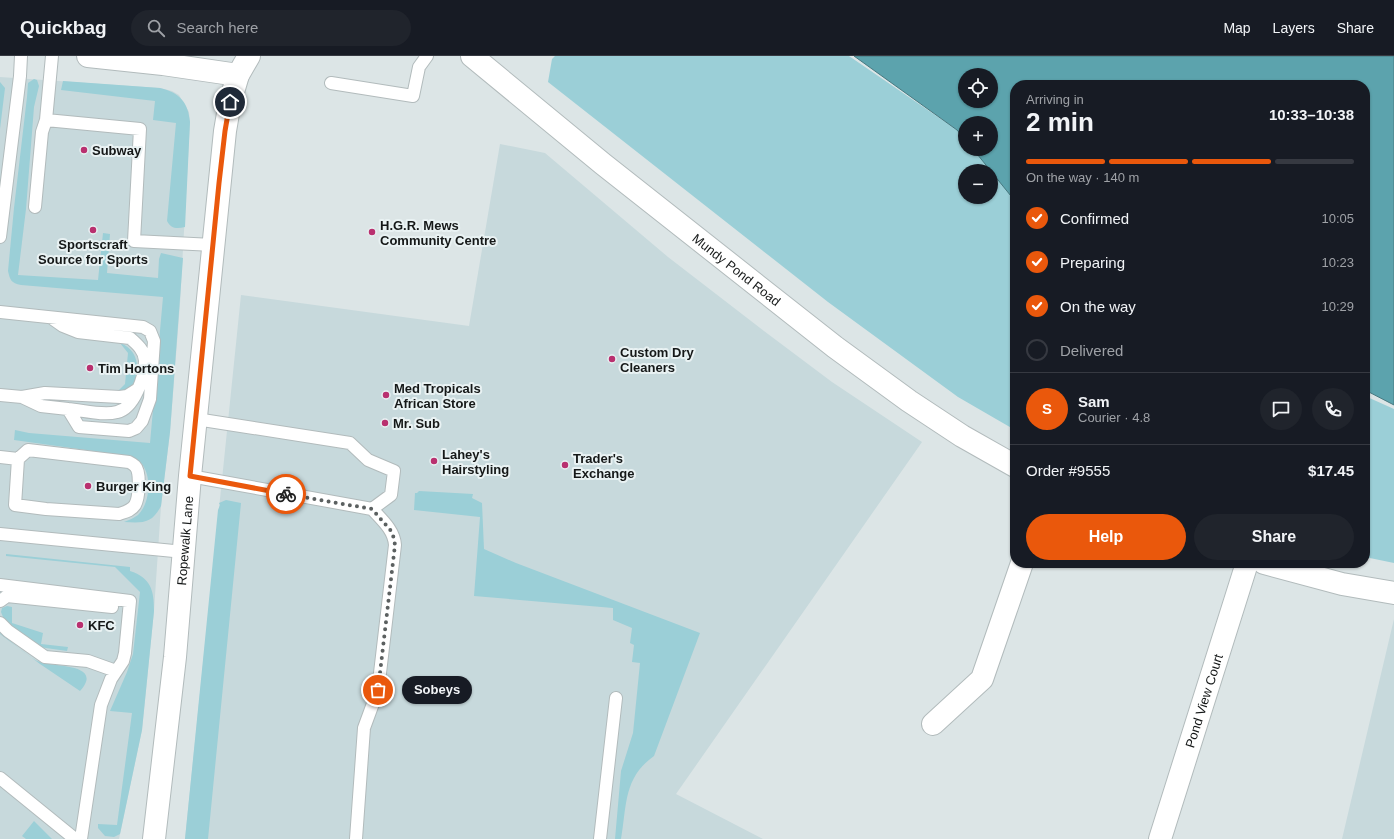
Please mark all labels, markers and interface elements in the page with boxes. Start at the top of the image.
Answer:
search box [131,10,411,46]
text: Quickbag [20,17,107,38]
icon: search [145,17,167,39]
text: Search here [177,19,258,36]
text: Map [1223,20,1251,36]
text: Layers [1273,20,1315,36]
text: Share [1337,20,1374,36]
map controls [958,68,998,204]
button: locate [958,68,998,108]
pin [213,85,247,119]
icon: home [219,91,241,113]
text: Arriving in [1026,92,1084,107]
text: 10:33–10:38 [1269,106,1354,123]
text: 2 min [1026,107,1094,137]
button: + [958,116,998,156]
place label: Subway [92,143,142,158]
marker: Subway [79,145,89,155]
button: − [958,164,998,204]
text: On the way · 140 m [1026,170,1139,185]
icon: check [1026,207,1048,229]
text: Confirmed [1060,210,1129,227]
text: 10:05 [1321,211,1354,226]
place label: H.G.R. Mews Community Centre [380,218,496,248]
marker: Sportscraft Source for Sports [88,225,98,235]
marker: H.G.R. Mews Community Centre [367,227,377,237]
street label: Mundy Pond Road [690,230,784,309]
place label: Sportscraft Source for Sports [38,237,148,267]
icon: check [1026,251,1048,273]
text: Preparing [1060,254,1125,271]
text: 10:23 [1321,255,1354,270]
icon: check [1026,295,1048,317]
text: On the way [1060,298,1136,315]
text: 10:29 [1321,299,1354,314]
text: Delivered [1060,342,1123,359]
place label: Custom Dry Cleaners [620,345,694,375]
marker: Custom Dry Cleaners [607,354,617,364]
place label: Tim Hortons [98,361,174,376]
marker: Tim Hortons [85,363,95,373]
place label: Med Tropicals African Store [394,381,481,411]
button: chat [1260,388,1302,430]
button: phone [1312,388,1354,430]
marker: Med Tropicals African Store [381,390,391,400]
text: Sam [1078,393,1110,410]
text: S [1042,400,1052,417]
text: Courier · 4.8 [1078,410,1150,425]
place label: Mr. Sub [393,416,440,431]
marker: Mr. Sub [380,418,390,428]
place label: Lahey's Hairstyling [442,447,509,477]
place label: Trader's Exchange [573,451,634,481]
marker: Lahey's Hairstyling [429,456,439,466]
marker: Trader's Exchange [560,460,570,470]
text: Order #9555 [1026,462,1110,479]
text: $17.45 [1308,462,1354,479]
courier [266,474,306,514]
place label: Burger King [96,479,171,494]
marker: Burger King [83,481,93,491]
icon: bike [275,483,297,505]
street label: Ropewalk Lane [173,495,196,586]
button: Help [1026,514,1186,560]
button: Share [1194,514,1354,560]
place label: KFC [88,618,115,633]
marker: KFC [75,620,85,630]
street label: Pond View Court [1182,652,1225,749]
pin [361,673,395,707]
callout: Sobeys [402,676,472,704]
icon: bag [367,679,389,701]
text: Sobeys [414,682,460,697]

